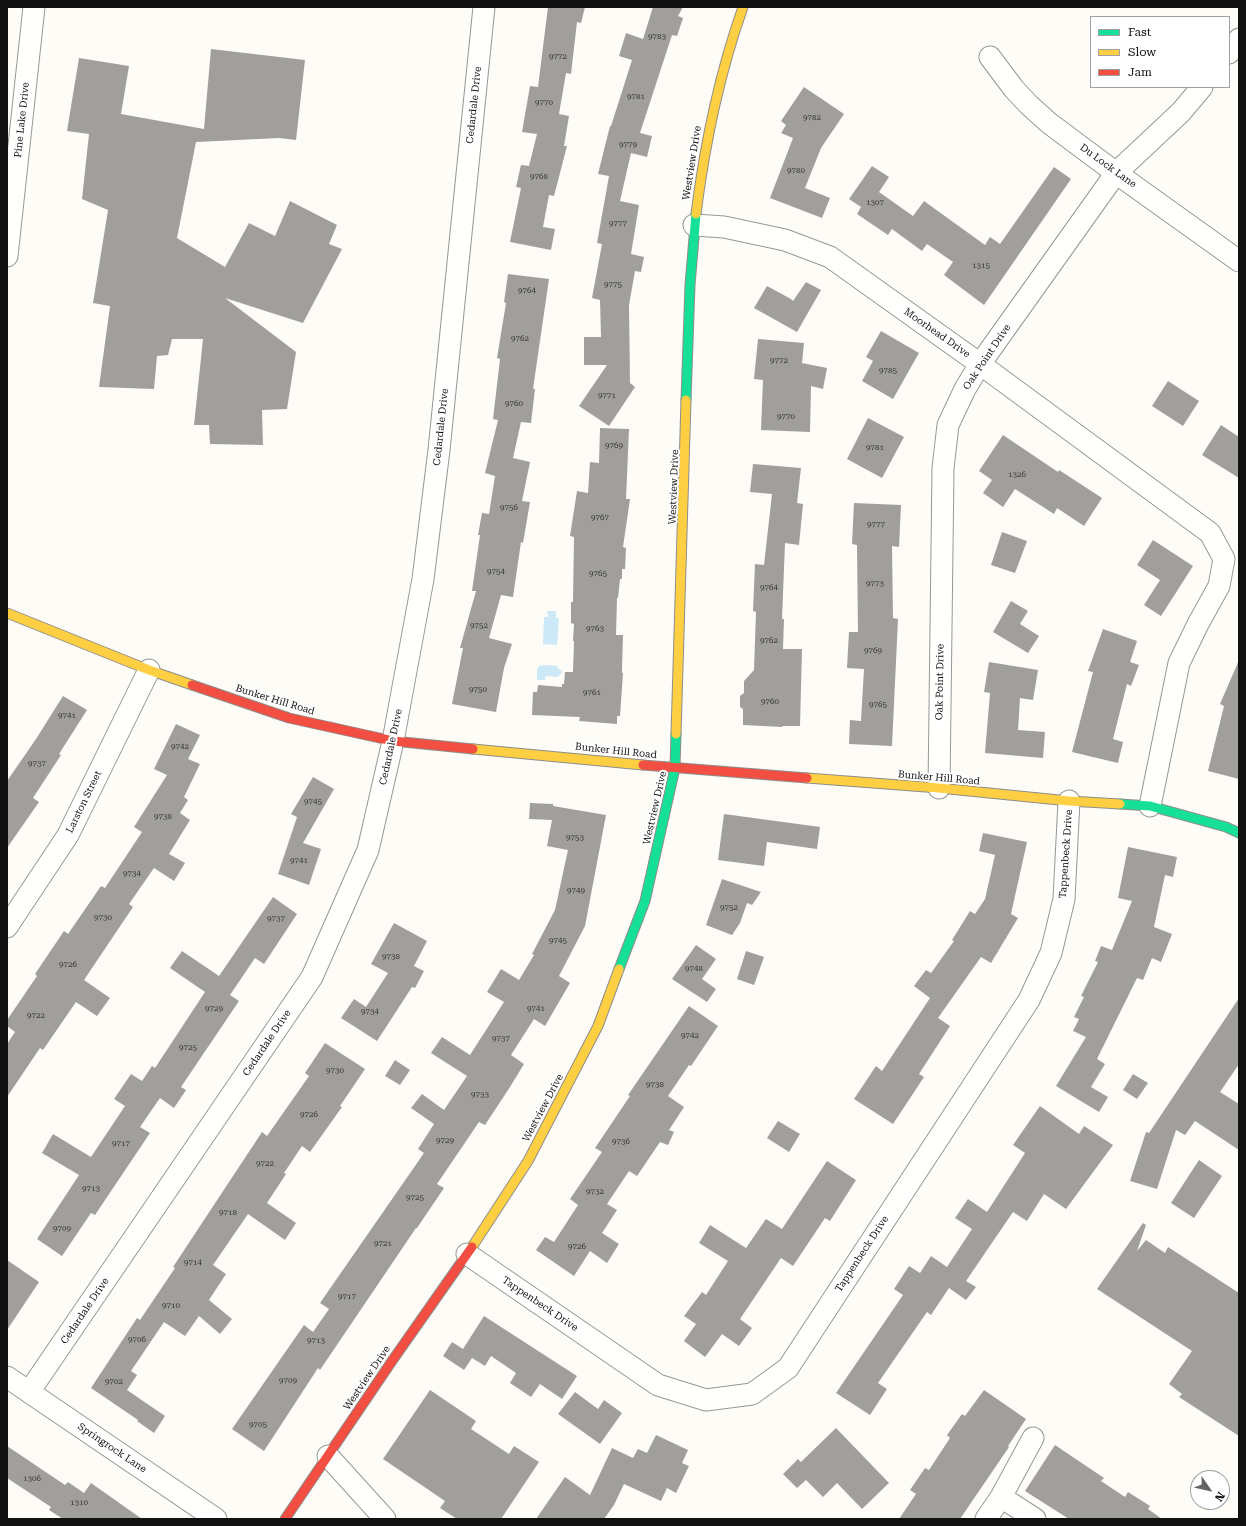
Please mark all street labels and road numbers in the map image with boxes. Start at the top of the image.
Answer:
street label: Cedardale Drive [464,66,484,144]
street label: Pine Lake Drive [12,82,32,158]
street label: Westview Drive [680,125,704,201]
street label: Du Lock Lane [1077,141,1139,191]
street label: Moorhead Drive [902,306,972,360]
street label: Oak Point Drive [961,322,1013,392]
street label: Cedardale Drive [431,388,451,466]
street label: Westview Drive [667,449,681,525]
street label: Oak Point Drive [933,644,947,720]
street label: Bunker Hill Road [234,682,316,718]
street label: Cedardale Drive [377,708,405,786]
street label: Bunker Hill Road [575,741,657,761]
street label: Bunker Hill Road [898,768,980,788]
street label: Larston Street [64,769,104,835]
street label: Westview Drive [641,770,669,846]
street label: Tappenbeck Drive [1057,809,1075,899]
street label: Cedardale Drive [240,1007,294,1079]
street label: Westview Drive [520,1072,566,1144]
street label: Tappenbeck Drive [833,1213,891,1295]
street label: Tappenbeck Drive [500,1274,580,1334]
street label: Cedardale Drive [58,1275,112,1347]
street label: Westview Drive [341,1344,393,1412]
street label: Springrock Lane [75,1421,149,1475]

